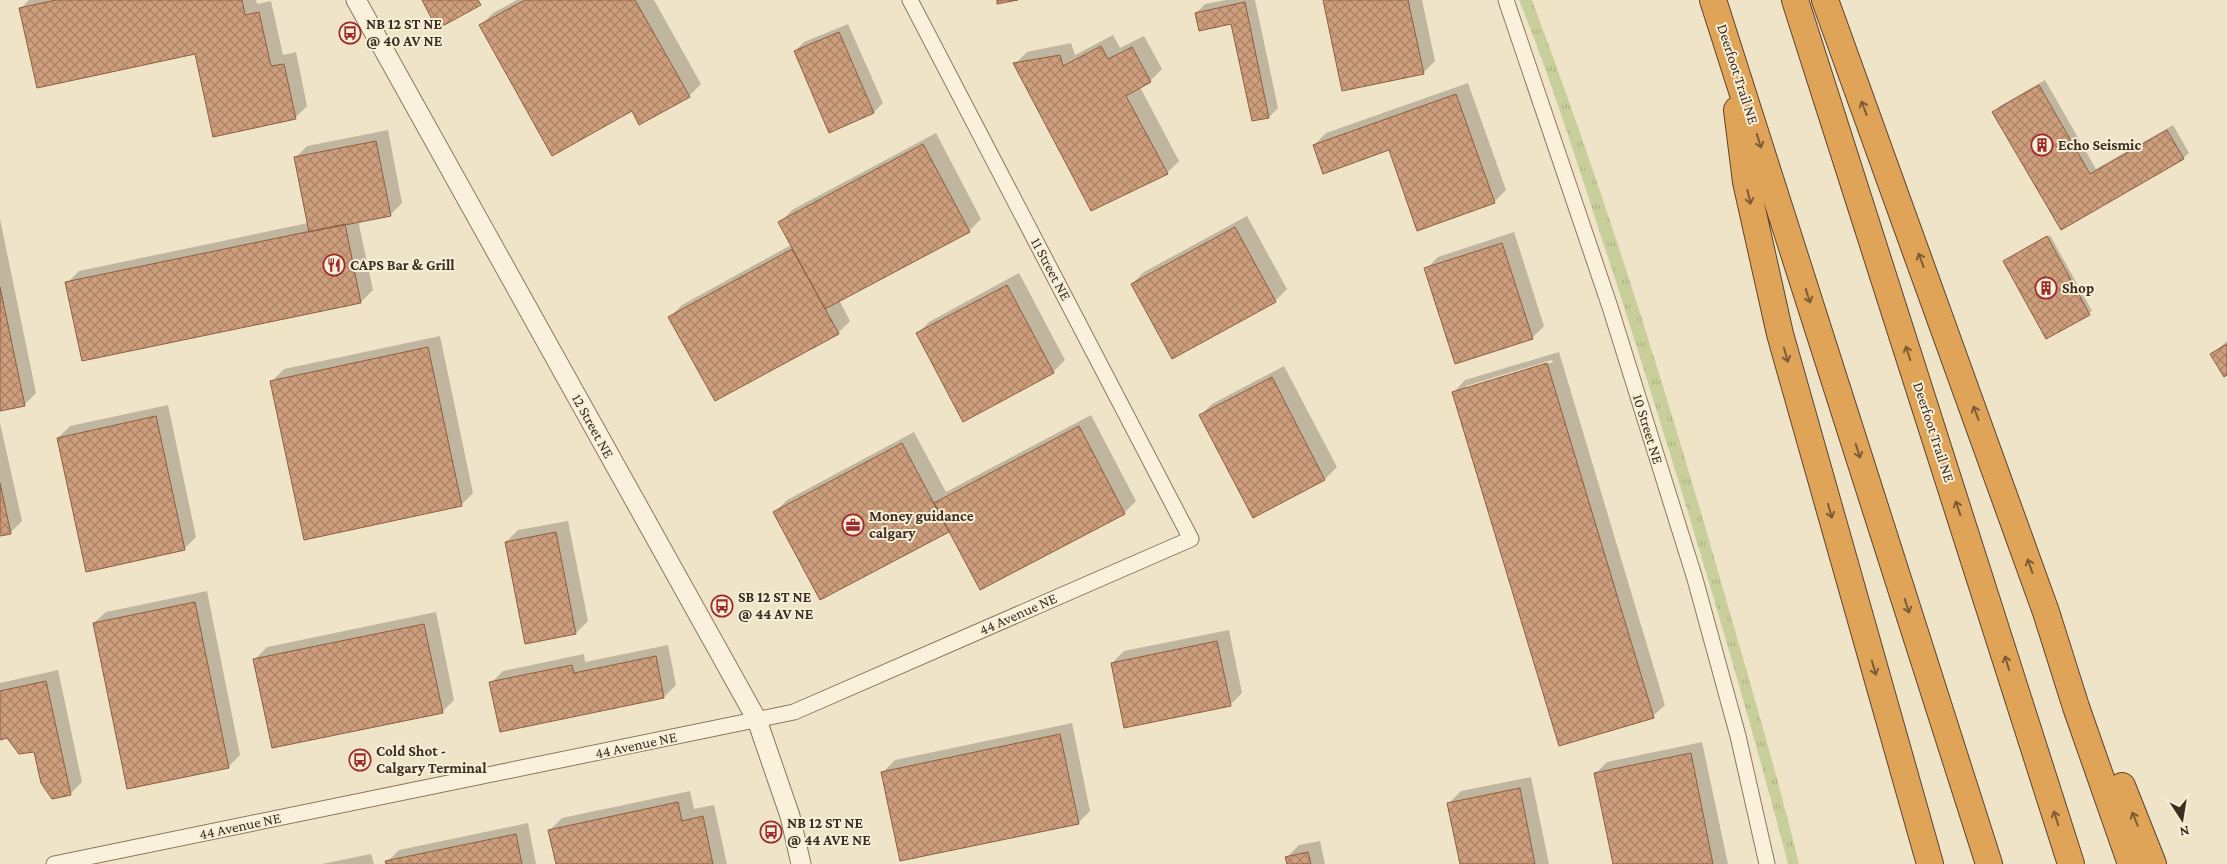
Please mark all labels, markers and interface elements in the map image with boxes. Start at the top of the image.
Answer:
place label: NB 12 ST NE @ 40 AV NE [366,16,443,49]
bus stop icon: NB 12 ST NE @ 40 AV NE [338,21,362,45]
street label: Deerfoot Trail NE [1714,22,1762,126]
one-way arrow [1859,100,1868,116]
one-way arrow [1755,132,1765,148]
building icon: Echo Seismic [2030,133,2054,157]
place label: Echo Seismic [2058,137,2141,153]
one-way arrow [1745,188,1754,204]
street label: 11 Street NE [1028,235,1074,303]
restaurant icon: CAPS Bar & Grill [322,253,346,277]
one-way arrow [1915,253,1925,268]
place label: CAPS Bar & Grill [350,257,455,273]
building icon: Shop [2034,276,2058,300]
place label: Shop [2062,280,2094,296]
one-way arrow [1804,287,1814,303]
one-way arrow [1903,345,1913,361]
one-way arrow [1782,346,1791,362]
street label: Deerfoot Trail NE [1910,380,1958,484]
street label: 12 Street NE [569,391,617,461]
street label: 10 Street NE [1630,392,1666,466]
one-way arrow [1970,405,1980,421]
one-way arrow [1853,442,1863,458]
one-way arrow [1952,500,1962,516]
one-way arrow [1825,503,1835,519]
place label: Money guidance calgary [869,508,974,541]
office icon: Money guidance calgary [841,513,865,537]
one-way arrow [2025,559,2034,574]
place label: SB 12 ST NE @ 44 AV NE [738,589,814,622]
street label: 44 Avenue NE [977,590,1059,638]
bus stop icon: SB 12 ST NE @ 44 AV NE [710,594,734,618]
one-way arrow [1902,597,1912,613]
one-way arrow [2002,655,2011,671]
one-way arrow [1870,659,1879,675]
street label: 44 Avenue NE [594,729,678,761]
place label: Cold Shot - Calgary Terminal [376,743,487,776]
bus stop icon: Cold Shot - Calgary Terminal [348,748,372,772]
north arrow [2157,794,2207,844]
street label: 44 Avenue NE [198,810,282,842]
one-way arrow [2050,810,2060,826]
one-way arrow [2129,812,2139,827]
place label: NB 12 ST NE @ 44 AVE NE [787,815,871,848]
bus stop icon: NB 12 ST NE @ 44 AVE NE [759,820,783,844]
text: N [2178,823,2191,841]

